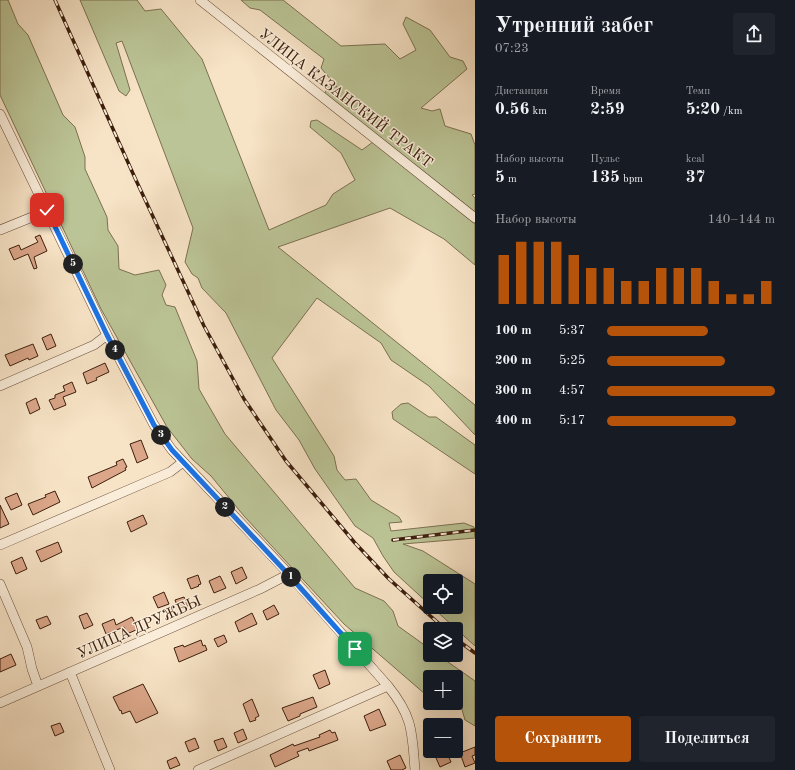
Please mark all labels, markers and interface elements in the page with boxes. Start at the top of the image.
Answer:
button: share [733,13,775,55]
text: Утренний забег [495,15,653,37]
street label: УЛИЦА КАЗАНСКИЙ ТРАКТ [255,24,437,172]
text: 07:23 [495,42,529,55]
text: Дистанция [495,86,548,97]
text: Время [590,86,621,97]
text: Темп [686,86,710,97]
text: 0.56 [495,101,529,118]
text: 2:59 [590,101,625,118]
text: 5:20 [686,101,720,118]
text: km [529,106,547,117]
text: /km [720,106,742,117]
text: Набор высоты [495,154,564,165]
text: Пульс [590,154,620,165]
text: kcal [686,154,705,165]
text: 5 [495,169,505,186]
text: 135 [590,169,620,186]
text: 37 [686,169,705,186]
text: m [505,174,517,185]
text: bpm [620,174,643,185]
pin [30,193,64,227]
icon: check [36,199,58,221]
text: Набор высоты [495,213,577,226]
text: 140–144 m [708,213,775,226]
pin: 5 [63,254,83,274]
text: 5 [70,258,76,269]
text: 100 m [495,324,532,337]
text: 5:37 [559,324,585,337]
pin: 4 [105,340,125,360]
text: 4 [112,344,118,355]
text: 200 m [495,354,532,367]
text: 5:25 [559,354,585,367]
text: 300 m [495,384,532,397]
text: 4:57 [559,384,585,397]
text: 400 m [495,414,532,427]
text: 5:17 [559,414,585,427]
pin: 3 [151,425,171,445]
text: 3 [158,429,164,440]
pin: 2 [215,497,235,517]
text: 2 [222,501,228,512]
pin: 1 [281,567,301,587]
text: 1 [288,571,294,582]
map controls [423,574,463,758]
button: locate [423,574,463,614]
street label: УЛИЦА ДРУЖБЫ [75,594,204,663]
button: layers [423,622,463,662]
pin [338,632,372,666]
icon: arrive [344,638,366,660]
button: + [423,670,463,710]
button: Сохранить [495,716,631,762]
button: Поделиться [639,716,775,762]
button: − [423,718,463,758]

